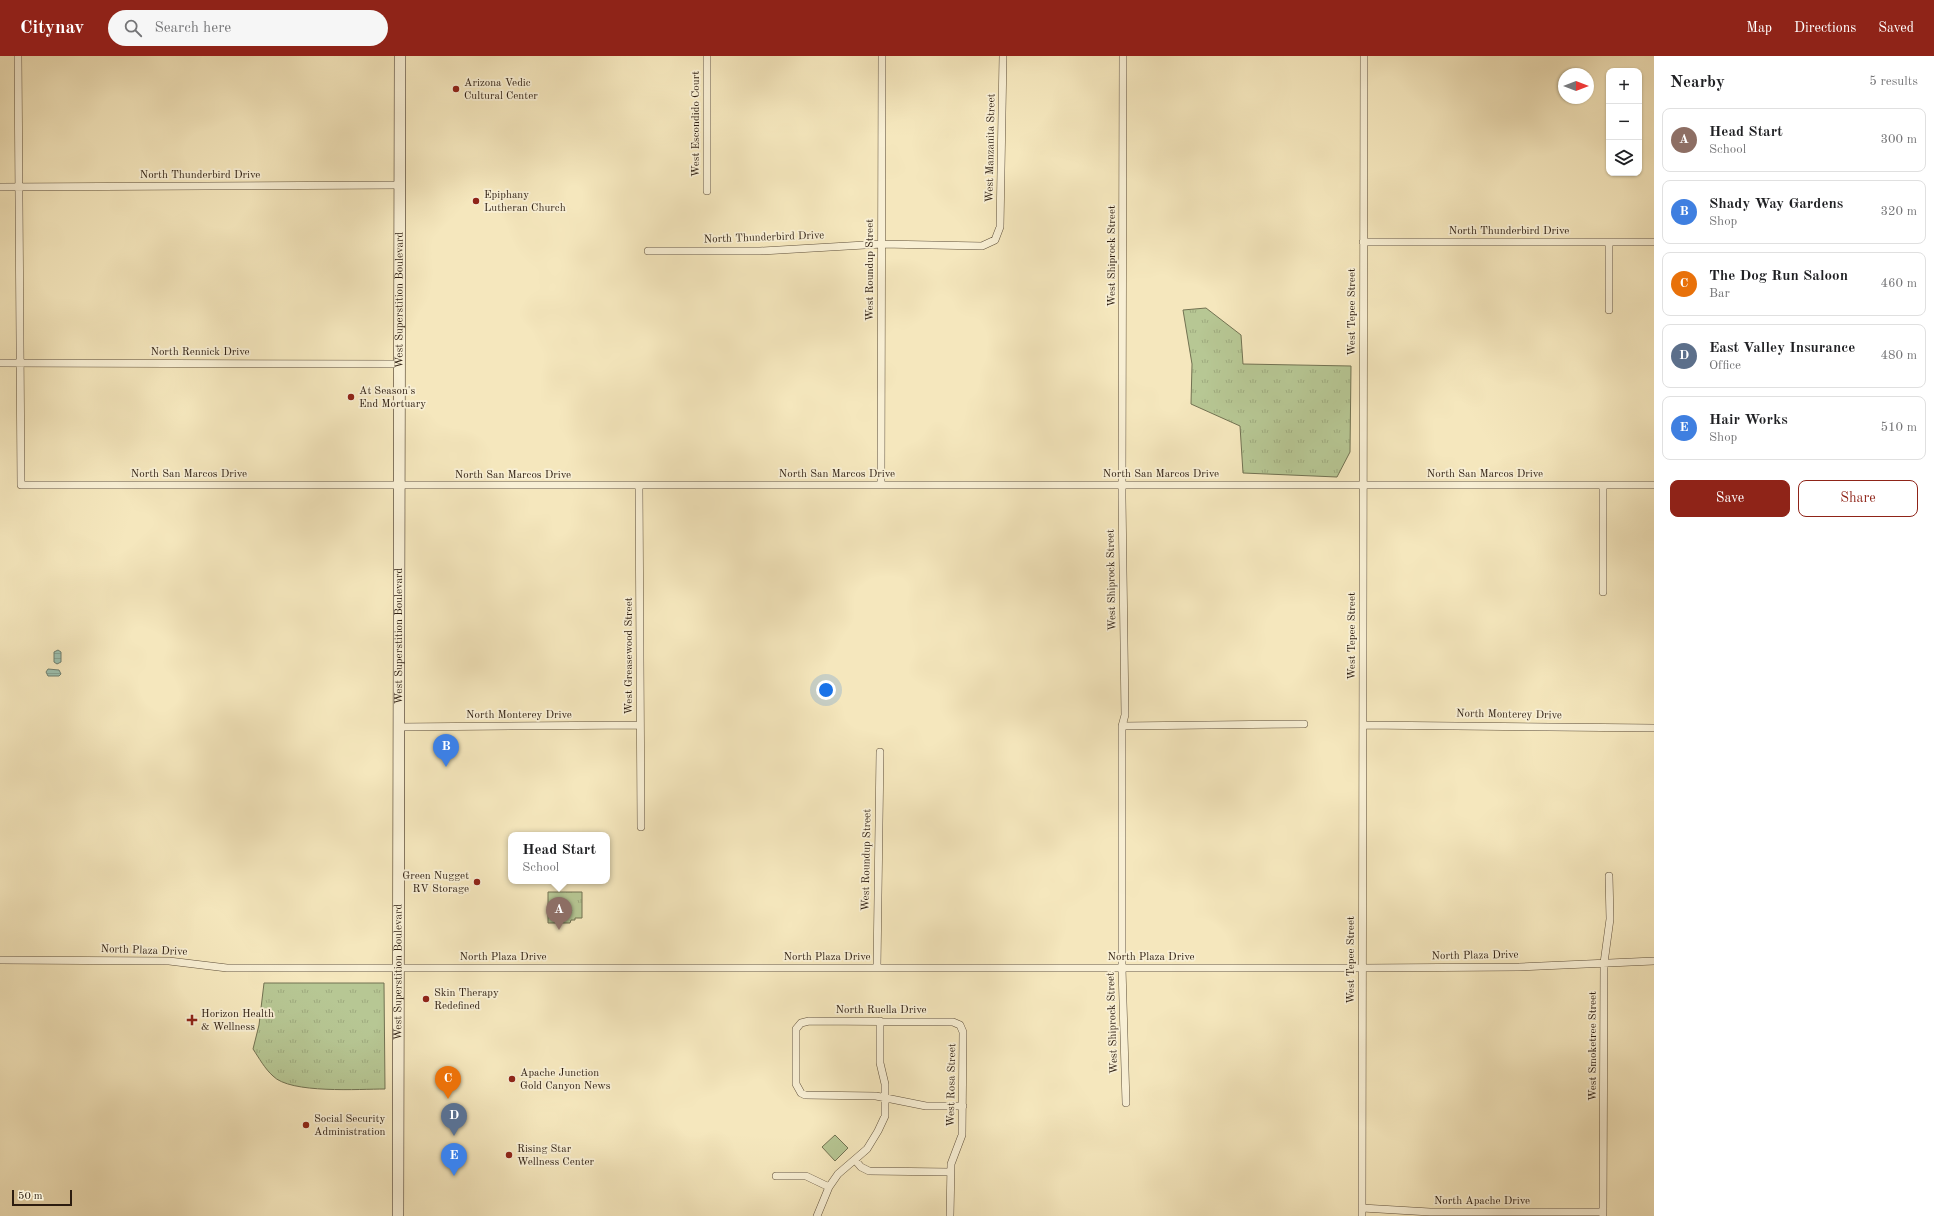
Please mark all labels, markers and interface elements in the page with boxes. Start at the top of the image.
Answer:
search box [108,10,388,46]
icon: search [122,17,144,39]
text: Citynav [20,19,84,38]
text: Search here [154,21,231,36]
text: Map [1746,21,1772,35]
text: Directions [1794,21,1856,35]
text: Saved [1878,21,1914,35]
north arrow [1558,68,1594,104]
map controls [1606,68,1642,176]
button: + [1606,68,1642,104]
street label: West Escondido Court [691,71,702,177]
text: Nearby [1670,74,1725,91]
text: 5 results [1869,75,1918,88]
place label: Arizona Vedic Cultural Center [464,78,538,102]
marker: Arizona Vedic Cultural Center [451,84,461,94]
street label: West Manzanita Street [985,93,997,202]
button: − [1606,104,1642,140]
text: Head Start [1709,125,1783,140]
text: A [1679,133,1689,146]
text: 300 m [1880,133,1917,146]
button: layers [1606,140,1642,176]
text: School [1709,143,1746,156]
street label: North Thunderbird Drive [140,170,260,181]
place label: Epiphany Lutheran Church [484,190,566,214]
marker: Epiphany Lutheran Church [471,196,481,206]
text: Shady Way Gardens [1709,197,1843,212]
street label: West Shiprock Street [1107,205,1118,307]
text: B [1679,205,1689,218]
text: 320 m [1880,205,1917,218]
text: Shop [1709,215,1737,228]
street label: West Roundup Street [865,219,876,321]
street label: North Thunderbird Drive [1449,226,1569,237]
street label: North Thunderbird Drive [704,230,824,246]
street label: West Superstition Boulevard [394,231,405,368]
street label: West Tepee Street [1347,268,1358,356]
text: The Dog Run Saloon [1709,269,1848,284]
text: C [1680,277,1688,290]
text: 460 m [1880,277,1917,290]
text: Bar [1709,287,1730,300]
text: East Valley Insurance [1709,341,1855,356]
street label: North Rennick Drive [150,347,250,358]
text: D [1679,349,1689,362]
text: 480 m [1880,349,1917,362]
text: Office [1709,359,1741,372]
place label: At Season's End Mortuary [359,386,426,410]
marker: At Season's End Mortuary [346,392,356,402]
text: Hair Works [1709,413,1788,428]
text: E [1680,421,1688,434]
text: 510 m [1880,421,1917,434]
text: Shop [1709,431,1737,444]
street label: North San Marcos Drive [131,469,247,480]
street label: North San Marcos Drive [779,469,895,480]
street label: North San Marcos Drive [1103,469,1219,480]
street label: North San Marcos Drive [1427,469,1543,480]
street label: North San Marcos Drive [455,470,571,481]
button: Save [1670,480,1790,517]
button: Share [1798,480,1918,517]
street label: West Shiprock Street [1106,529,1118,631]
street label: West Superstition Boulevard [393,567,405,704]
street label: West Tepee Street [1347,592,1358,680]
street label: West Greasewood Street [624,597,635,715]
your location [816,680,836,700]
street label: North Monterey Drive [1456,709,1562,721]
street label: North Monterey Drive [466,710,572,721]
pin: B [433,734,459,767]
street label: West Roundup Street [861,809,873,911]
popup [508,832,610,884]
text: Head Start [522,843,596,858]
text: School [522,861,559,874]
place label: Green Nugget RV Storage [402,871,469,895]
marker: Green Nugget RV Storage [472,877,482,887]
pin: A [546,897,572,930]
street label: West Superstition Boulevard [393,903,404,1040]
street label: West Tepee Street [1346,916,1357,1004]
street label: North Plaza Drive [100,944,188,958]
street label: North Plaza Drive [1431,950,1519,962]
street label: North Plaza Drive [459,952,547,963]
street label: North Plaza Drive [783,952,871,963]
street label: North Plaza Drive [1107,952,1195,963]
street label: West Shiprock Street [1106,972,1120,1074]
place label: Skin Therapy Redefined [434,988,499,1012]
street label: West Smoketree Street [1588,991,1599,1101]
marker: Skin Therapy Redefined [421,994,431,1004]
street label: North Ruella Drive [835,1005,927,1016]
place label: Horizon Health & Wellness [201,1009,274,1033]
marker: Horizon Health & Wellness [186,1014,198,1026]
street label: West Rosa Street [946,1043,958,1127]
pin: C [435,1066,461,1099]
place label: Apache Junction Gold Canyon News [520,1068,611,1092]
marker: Apache Junction Gold Canyon News [507,1074,517,1084]
pin: D [441,1103,467,1136]
place label: Social Security Administration [314,1114,386,1138]
marker: Social Security Administration [301,1120,311,1130]
pin: E [441,1143,467,1176]
place label: Rising Star Wellness Center [517,1144,595,1168]
marker: Rising Star Wellness Center [504,1150,514,1160]
scale bar [12,1188,72,1207]
text: 50 m [18,1191,43,1202]
street label: North Apache Drive [1434,1196,1530,1207]

